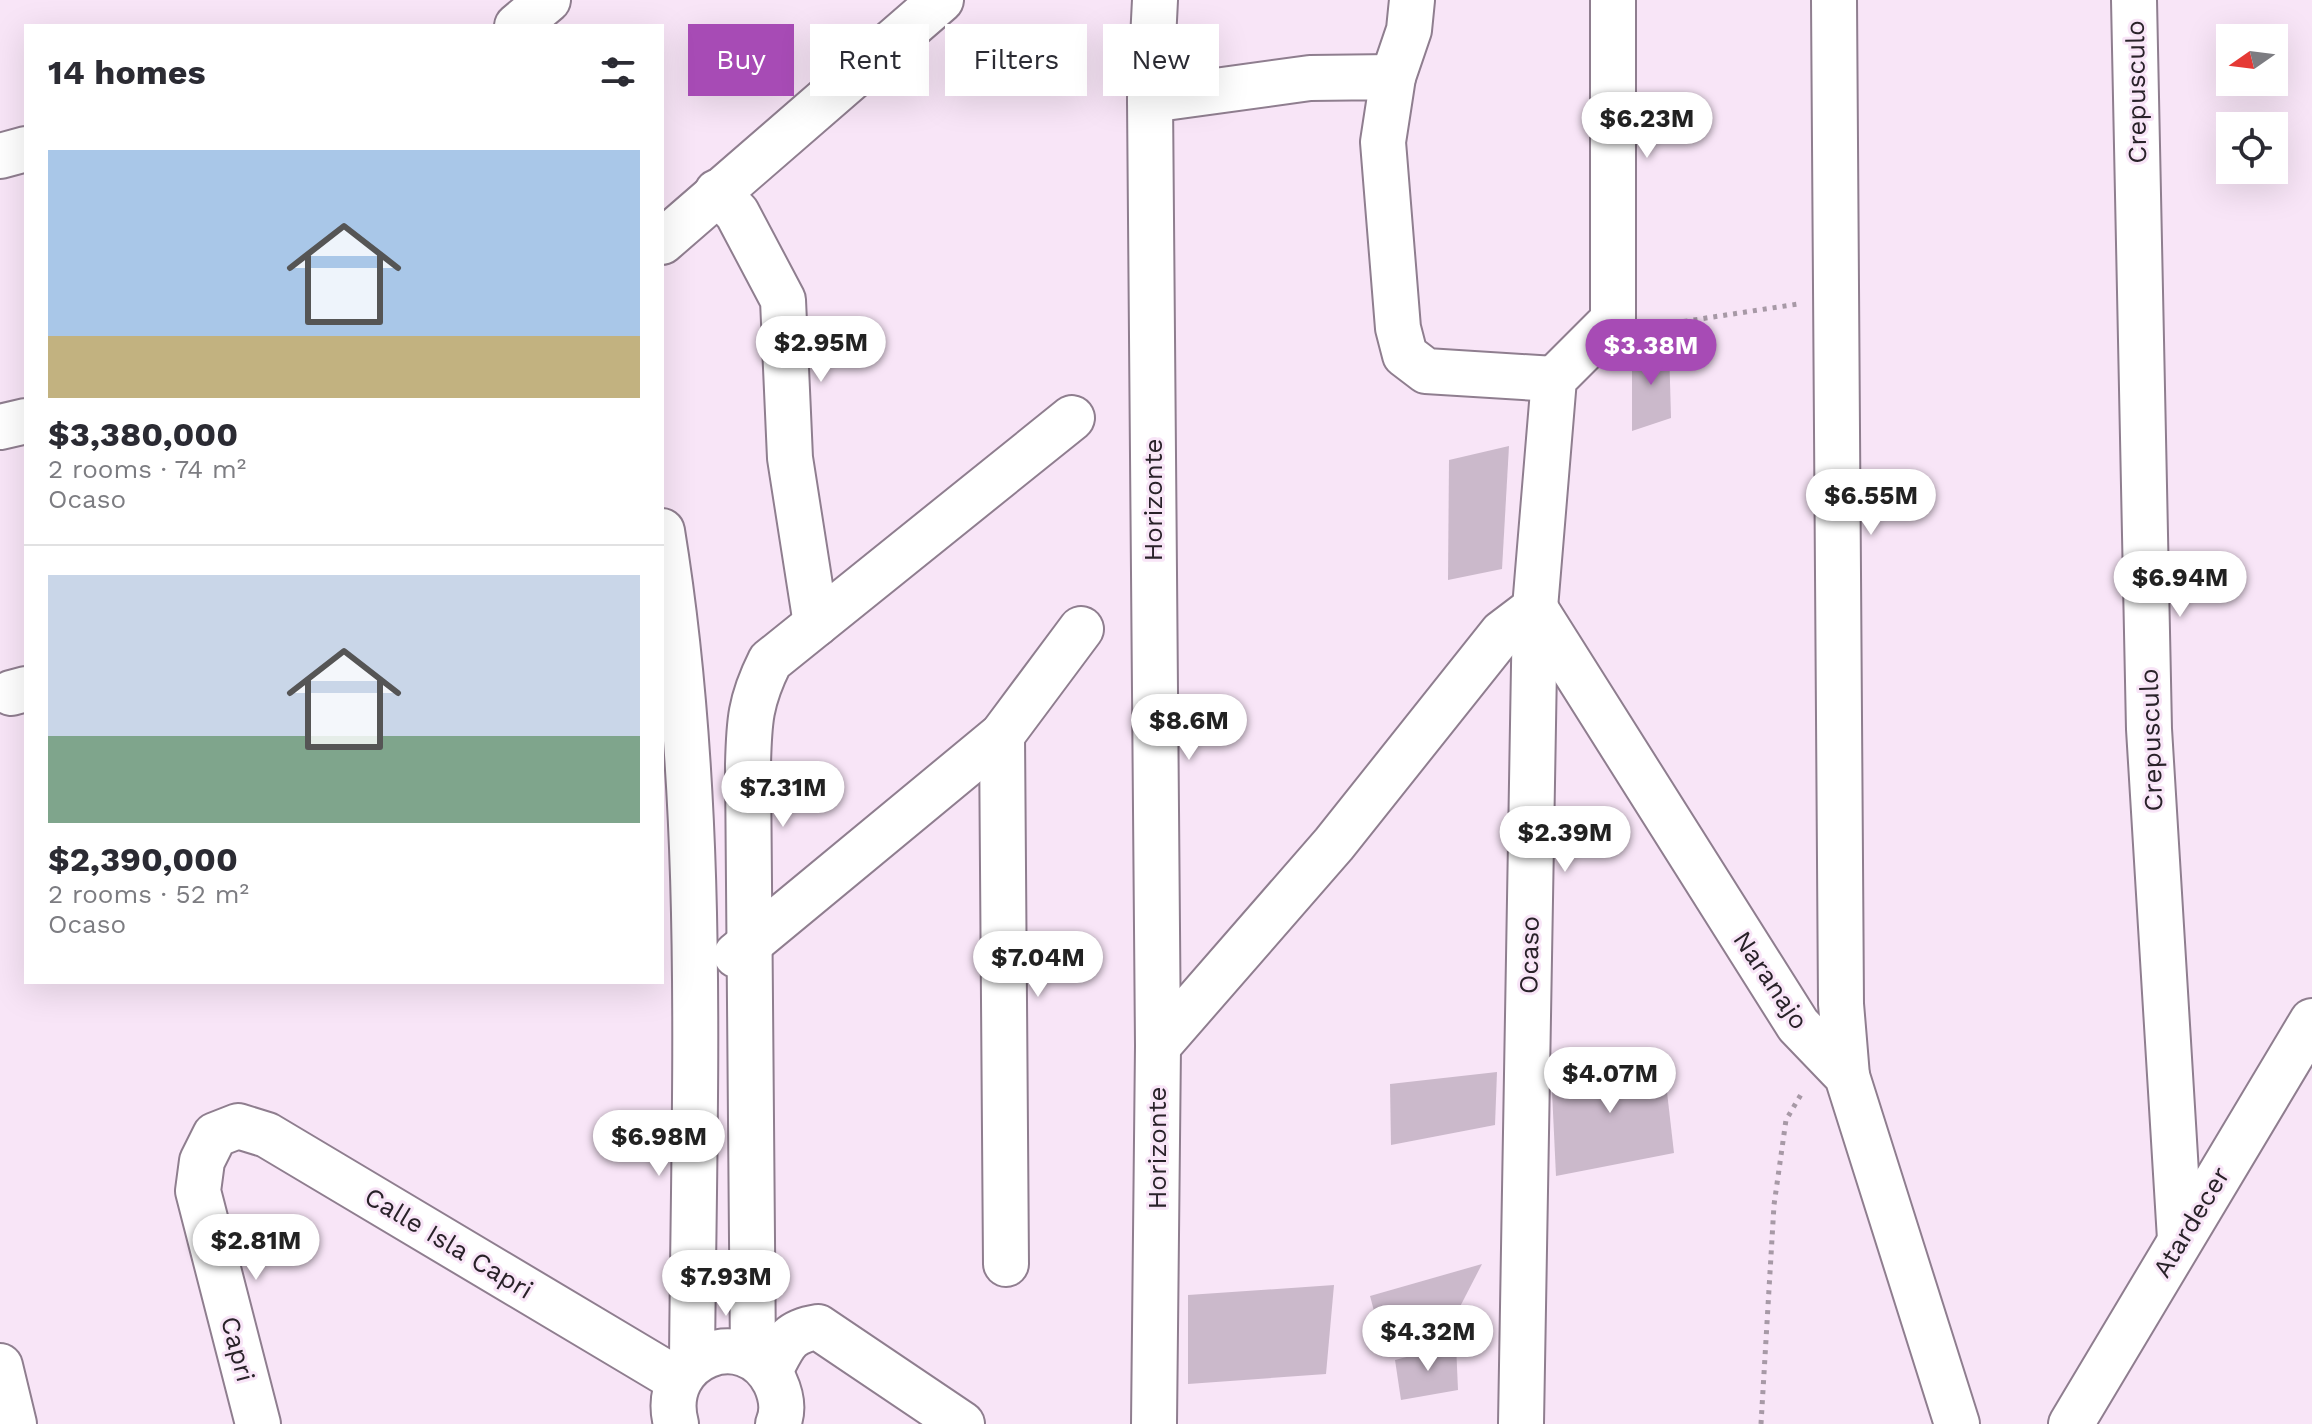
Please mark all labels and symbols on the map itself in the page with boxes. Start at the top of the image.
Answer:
street label: Crepusculo [2120,20,2152,164]
north arrow [2216,24,2288,96]
pin: $6.23M [1582,92,1712,160]
pin: $2.95M [756,316,886,384]
pin: $3.38M [1586,319,1716,387]
street label: Horizonte [1138,438,1168,562]
pin: $6.55M [1806,469,1936,537]
pin: $6.94M [2115,551,2245,619]
street label: Crepusculo [2134,668,2168,812]
pin: $8.6M [1133,694,1245,762]
pin: $7.31M [718,761,848,829]
pin: $2.39M [1500,806,1630,874]
street label: Ocaso [1513,916,1545,994]
street label: Naranajo [1727,925,1815,1035]
pin: $7.04M [973,931,1103,999]
pin: $4.07M [1545,1047,1675,1115]
street label: Horizonte [1142,1086,1172,1210]
pin: $6.98M [594,1110,724,1178]
street label: Atardecer [2146,1161,2236,1283]
street label: Calle Isla Capri [359,1181,539,1305]
pin: $2.81M [191,1214,321,1282]
pin: $7.93M [661,1250,791,1318]
pin: $4.32M [1363,1305,1493,1373]
street label: Capri [215,1313,261,1385]

